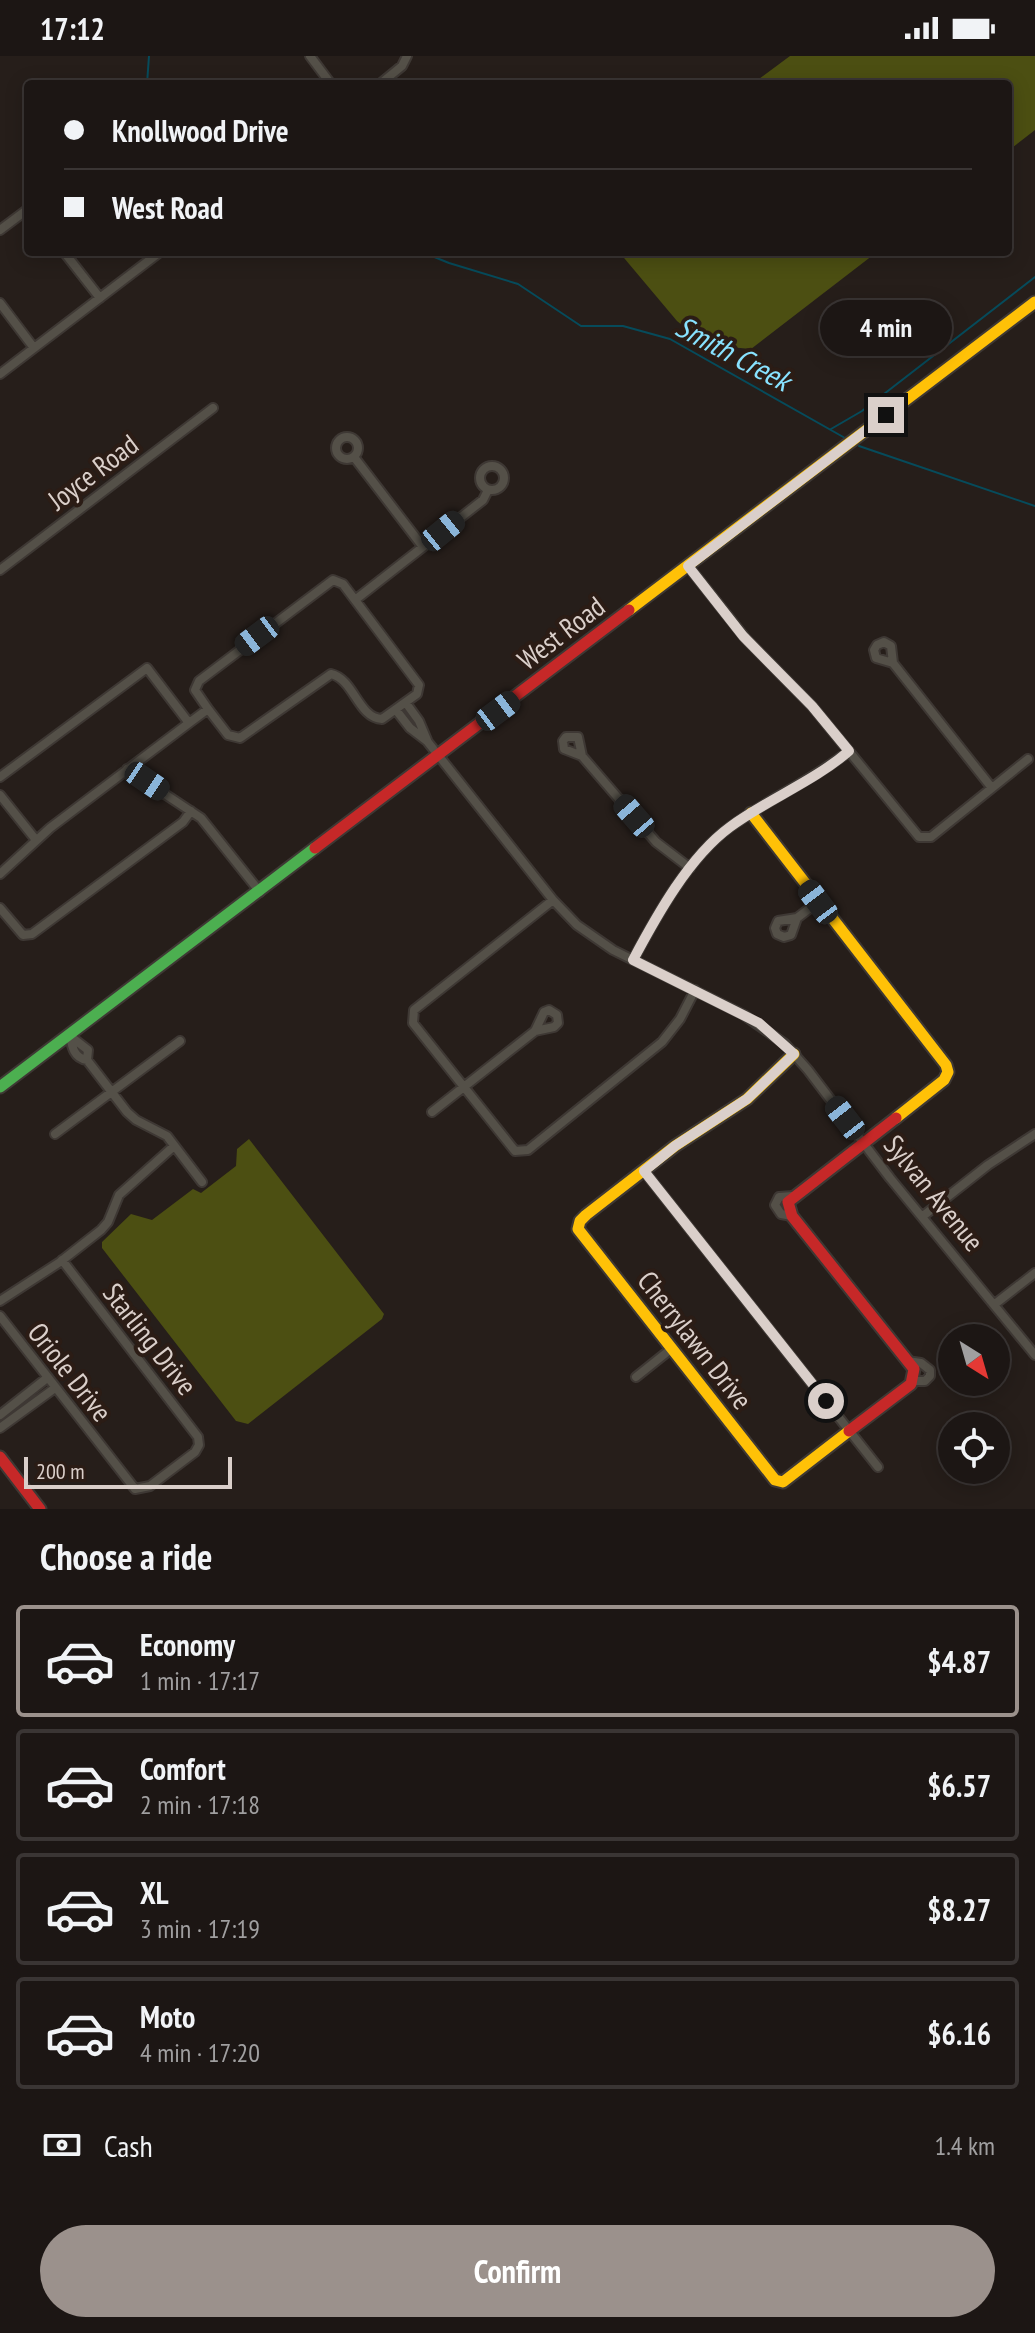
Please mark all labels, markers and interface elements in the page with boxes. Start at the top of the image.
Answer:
text: 17:12 [40,9,105,48]
text: Knollwood Drive [112,111,289,150]
text: West Road [112,188,223,227]
callout: 4 min [820,299,952,355]
water label: Smith Creek [670,306,801,401]
text: 4 min [860,311,912,344]
route end [868,397,904,433]
street label: Joyce Road [39,426,145,518]
car [417,507,469,555]
street label: West Road [510,588,612,678]
car [231,612,283,660]
car [472,687,524,735]
car [120,758,174,804]
car [609,790,659,842]
car [794,876,842,928]
car [821,1092,869,1144]
street label: Sylvan Avenue [876,1127,993,1258]
street label: Cherrylawn Drive [630,1263,761,1416]
street label: Starling Drive [95,1275,206,1402]
street label: Oriole Drive [20,1315,121,1429]
north arrow [938,1324,1010,1396]
map controls [938,1324,1010,1484]
route start [808,1383,844,1419]
button: locate [938,1412,1010,1484]
scale bar [24,1453,232,1489]
text: 200 m [36,1457,85,1485]
text: Choose a ride [40,1533,212,1580]
icon: car [44,1625,116,1697]
text: Economy [140,1625,235,1664]
text: $4.87 [927,1642,991,1681]
text: 1 min · 17:17 [140,1664,260,1697]
icon: car [44,1749,116,1821]
text: Comfort [140,1749,226,1788]
text: $6.57 [927,1766,991,1805]
text: 2 min · 17:18 [140,1788,260,1821]
icon: car [44,1873,116,1945]
text: XL [140,1873,169,1912]
text: $8.27 [927,1890,991,1929]
text: 3 min · 17:19 [140,1912,260,1945]
icon: car [44,1997,116,2069]
text: Moto [140,1997,195,2036]
text: $6.16 [927,2014,991,2053]
text: 4 min · 17:20 [140,2036,260,2069]
icon: cash [40,2123,84,2167]
text: Cash [104,2126,153,2165]
text: 1.4 km [934,2129,995,2162]
button: Confirm [40,2225,995,2317]

